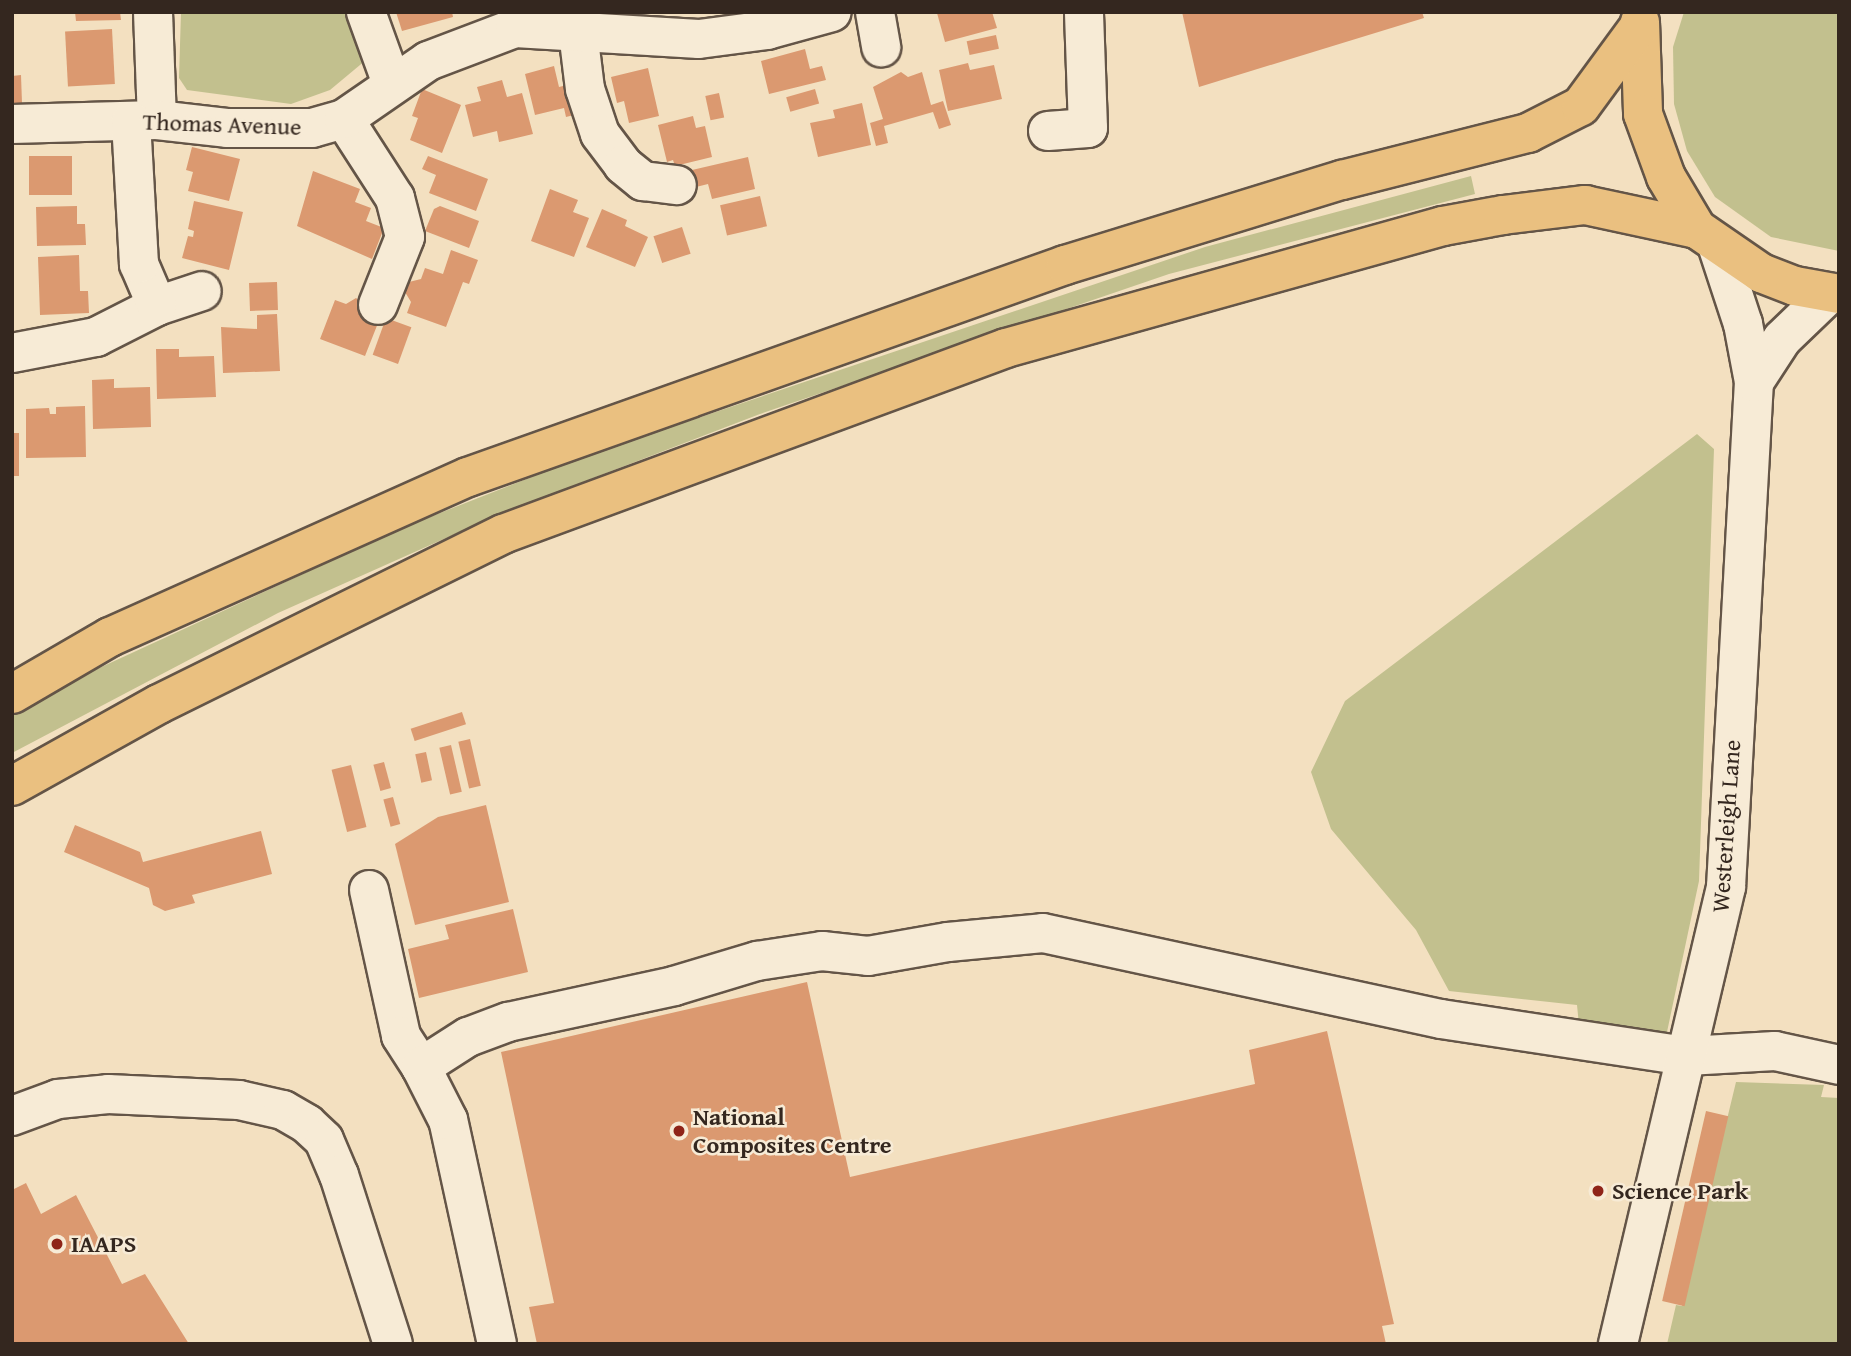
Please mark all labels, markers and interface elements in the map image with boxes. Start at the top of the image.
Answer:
street label: Thomas Avenue [142,107,302,141]
street label: Westerleigh Lane [1706,739,1746,913]
place label: National Composites Centre [693,1103,892,1159]
marker: National Composites Centre [671,1123,687,1139]
place label: Science Park [1612,1177,1748,1205]
marker: Science Park [1590,1183,1606,1199]
place label: IAAPS [71,1230,136,1258]
marker: IAAPS [49,1236,65,1252]

